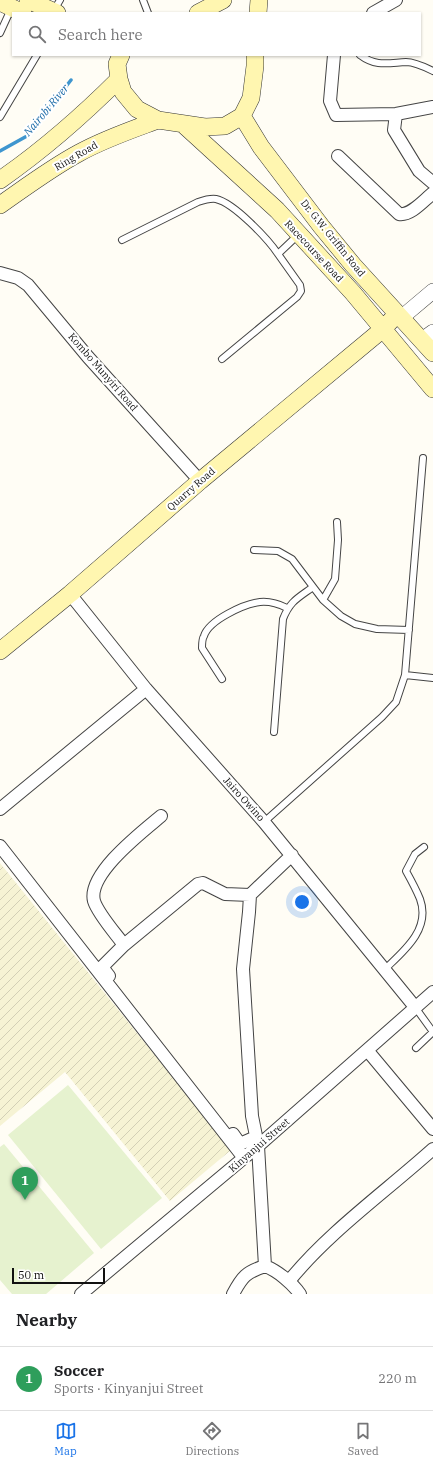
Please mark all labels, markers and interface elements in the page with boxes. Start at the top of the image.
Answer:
search box [12,12,421,56]
icon: search [26,23,48,45]
text: Search here [58,25,143,44]
water label: Nairobi River [20,80,72,140]
street label: Ring Road [52,138,100,174]
street label: Dr. G.W. Griffin Road [298,197,368,279]
street label: Racecourse Road [282,217,346,285]
street label: Kombo Munyiri Road [65,330,141,414]
street label: Quarry Road [164,465,218,513]
street label: Jairo Owino [221,774,268,824]
your location [292,892,312,912]
street label: Kinyanjui Street [226,1115,292,1175]
pin: 1 [12,1167,38,1200]
scale bar [12,1266,105,1285]
text: 50 m [18,1268,44,1282]
text: Nearby [16,1309,77,1331]
text: Soccer [54,1361,104,1380]
text: 1 [25,1370,33,1387]
text: 220 m [378,1370,417,1387]
text: Sports · Kinyanjui Street [54,1380,203,1397]
tab: Map [54,1420,77,1458]
tab: Directions [185,1420,239,1458]
tab: Saved [348,1420,379,1458]

